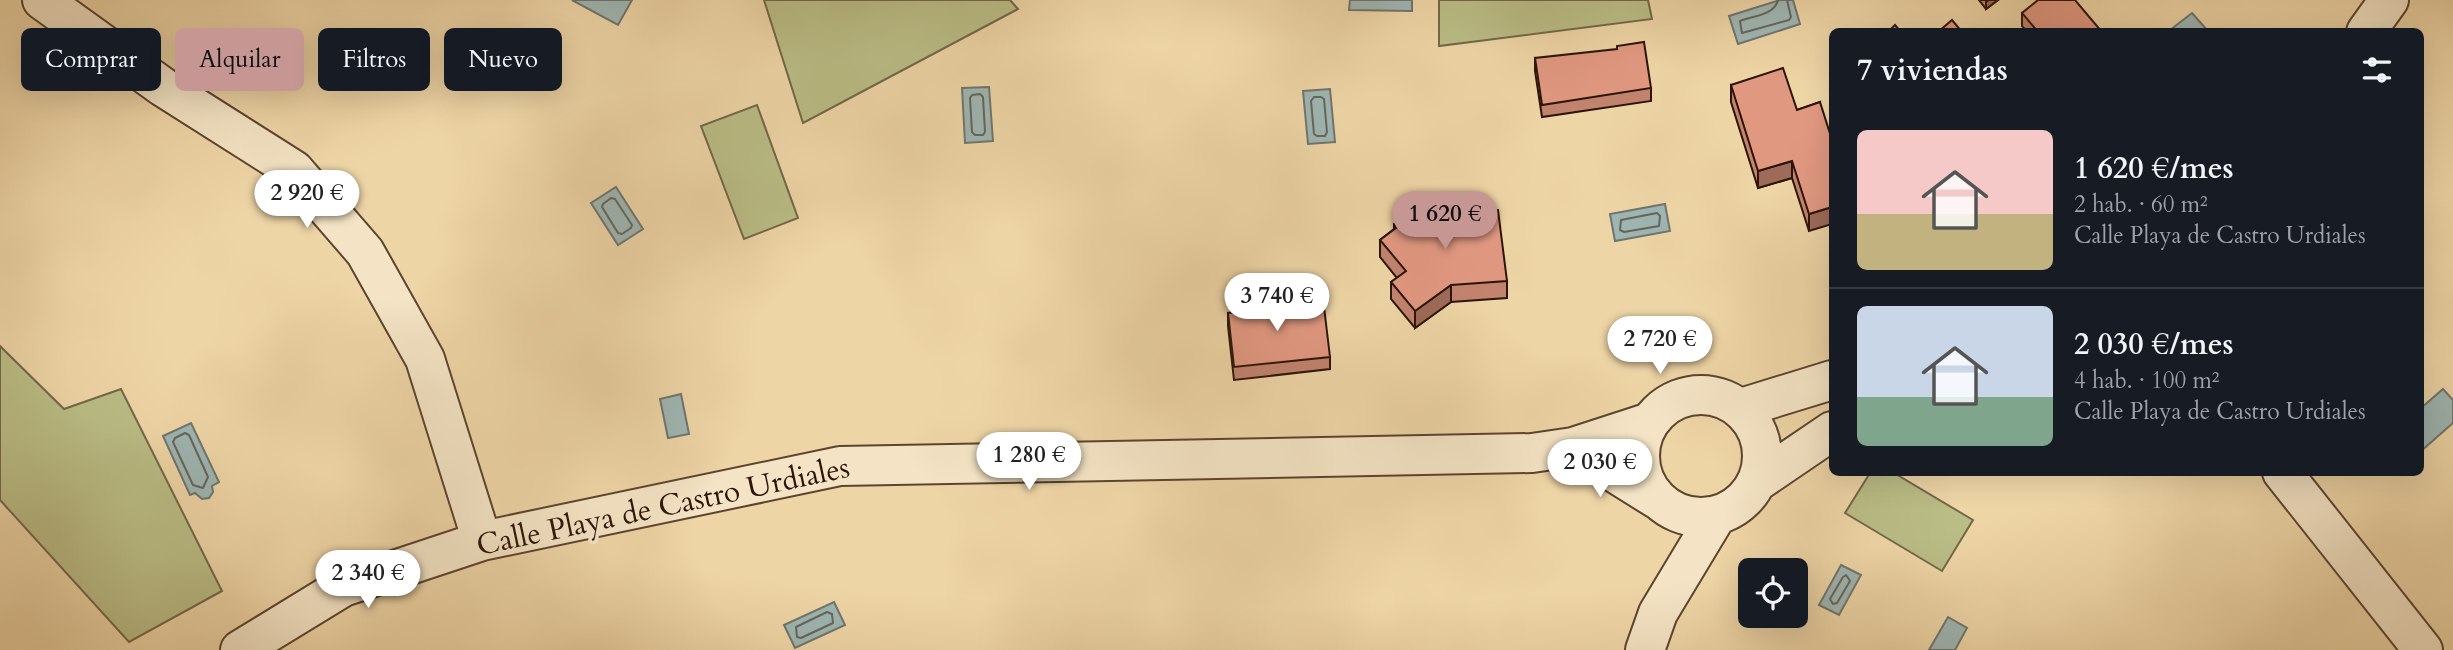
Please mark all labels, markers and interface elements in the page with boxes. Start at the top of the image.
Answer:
chip: Comprar [21,28,161,91]
chip: Alquilar [175,28,304,91]
chip: Filtros [318,28,430,91]
chip: Nuevo [444,28,562,91]
text: 7 viviendas [1857,50,2008,91]
icon: filters [2358,51,2396,89]
text: 1 620 €/mes [2074,148,2234,189]
icon: home [1913,158,1997,242]
pin: 2 920 € [242,170,372,230]
text: 2 920 € [270,177,344,208]
text: 2 hab. · 60 m² [2074,189,2208,220]
pin: 1 620 € [1380,191,1510,251]
text: 1 620 € [1408,198,1482,229]
text: Calle Playa de Castro Urdiales [2074,220,2366,251]
pin: 3 740 € [1212,274,1342,333]
text: 3 740 € [1240,280,1314,311]
pin: 2 720 € [1595,316,1725,376]
text: 2 720 € [1623,323,1697,354]
text: 2 030 €/mes [2074,324,2234,365]
icon: home [1913,334,1997,418]
text: 4 hab. · 100 m² [2074,365,2220,396]
text: Calle Playa de Castro Urdiales [2074,396,2366,427]
pin: 1 280 € [964,433,1094,492]
text: 1 280 € [992,439,1066,470]
pin: 2 030 € [1535,440,1665,499]
text: 2 030 € [1563,446,1637,477]
street label: Calle Playa de Castro Urdiales [473,447,853,566]
pin: 2 340 € [303,550,433,610]
text: 2 340 € [331,557,405,588]
map controls [1738,558,1808,628]
button: locate [1738,558,1808,628]

